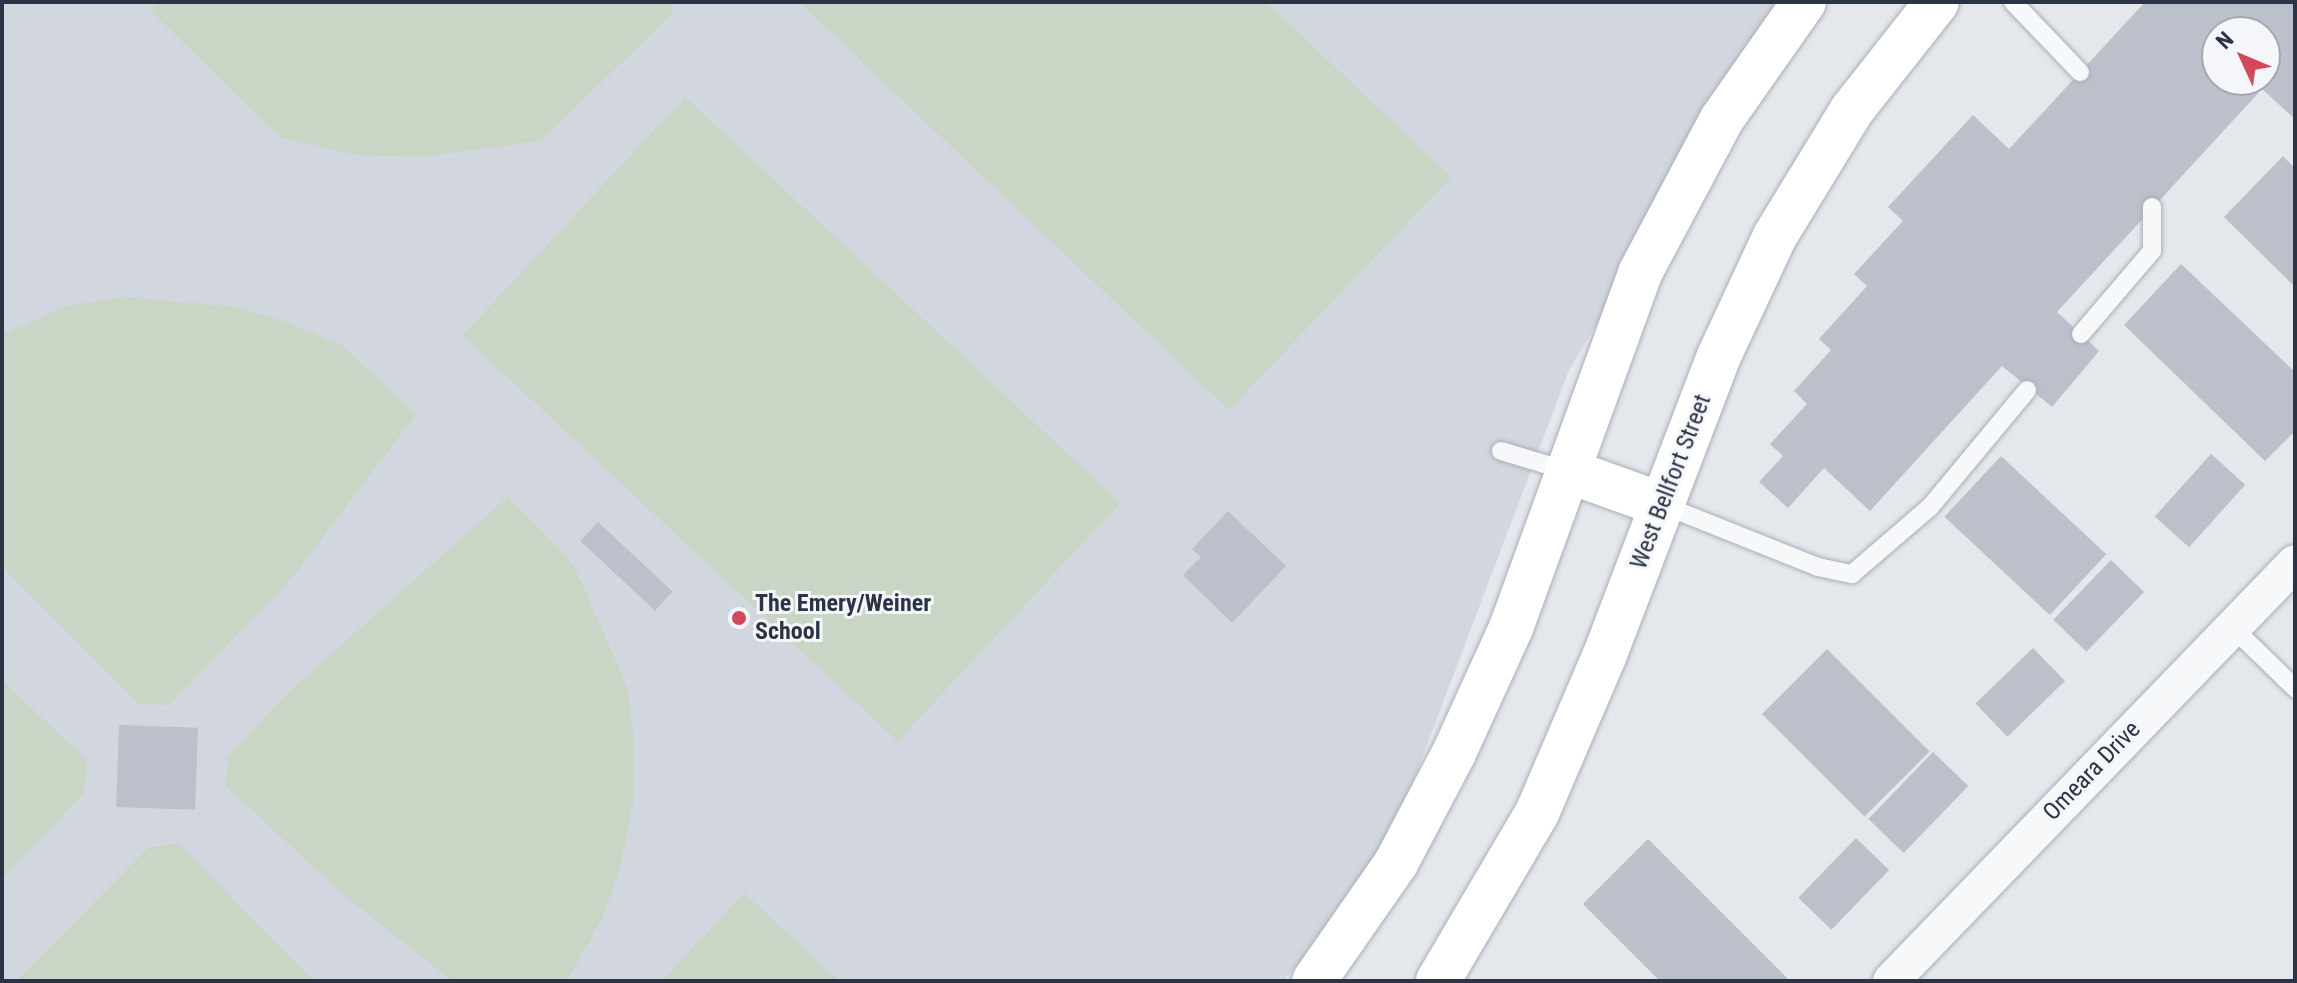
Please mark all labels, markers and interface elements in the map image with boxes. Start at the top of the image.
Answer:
north arrow [2201,16,2281,96]
text: N [2211,27,2238,54]
street label: West Bellfort Street [1625,391,1717,573]
place label: The Emery/Weiner School [755,590,931,646]
marker: The Emery/Weiner School [730,609,748,627]
street label: Omeara Drive [2038,715,2146,827]

